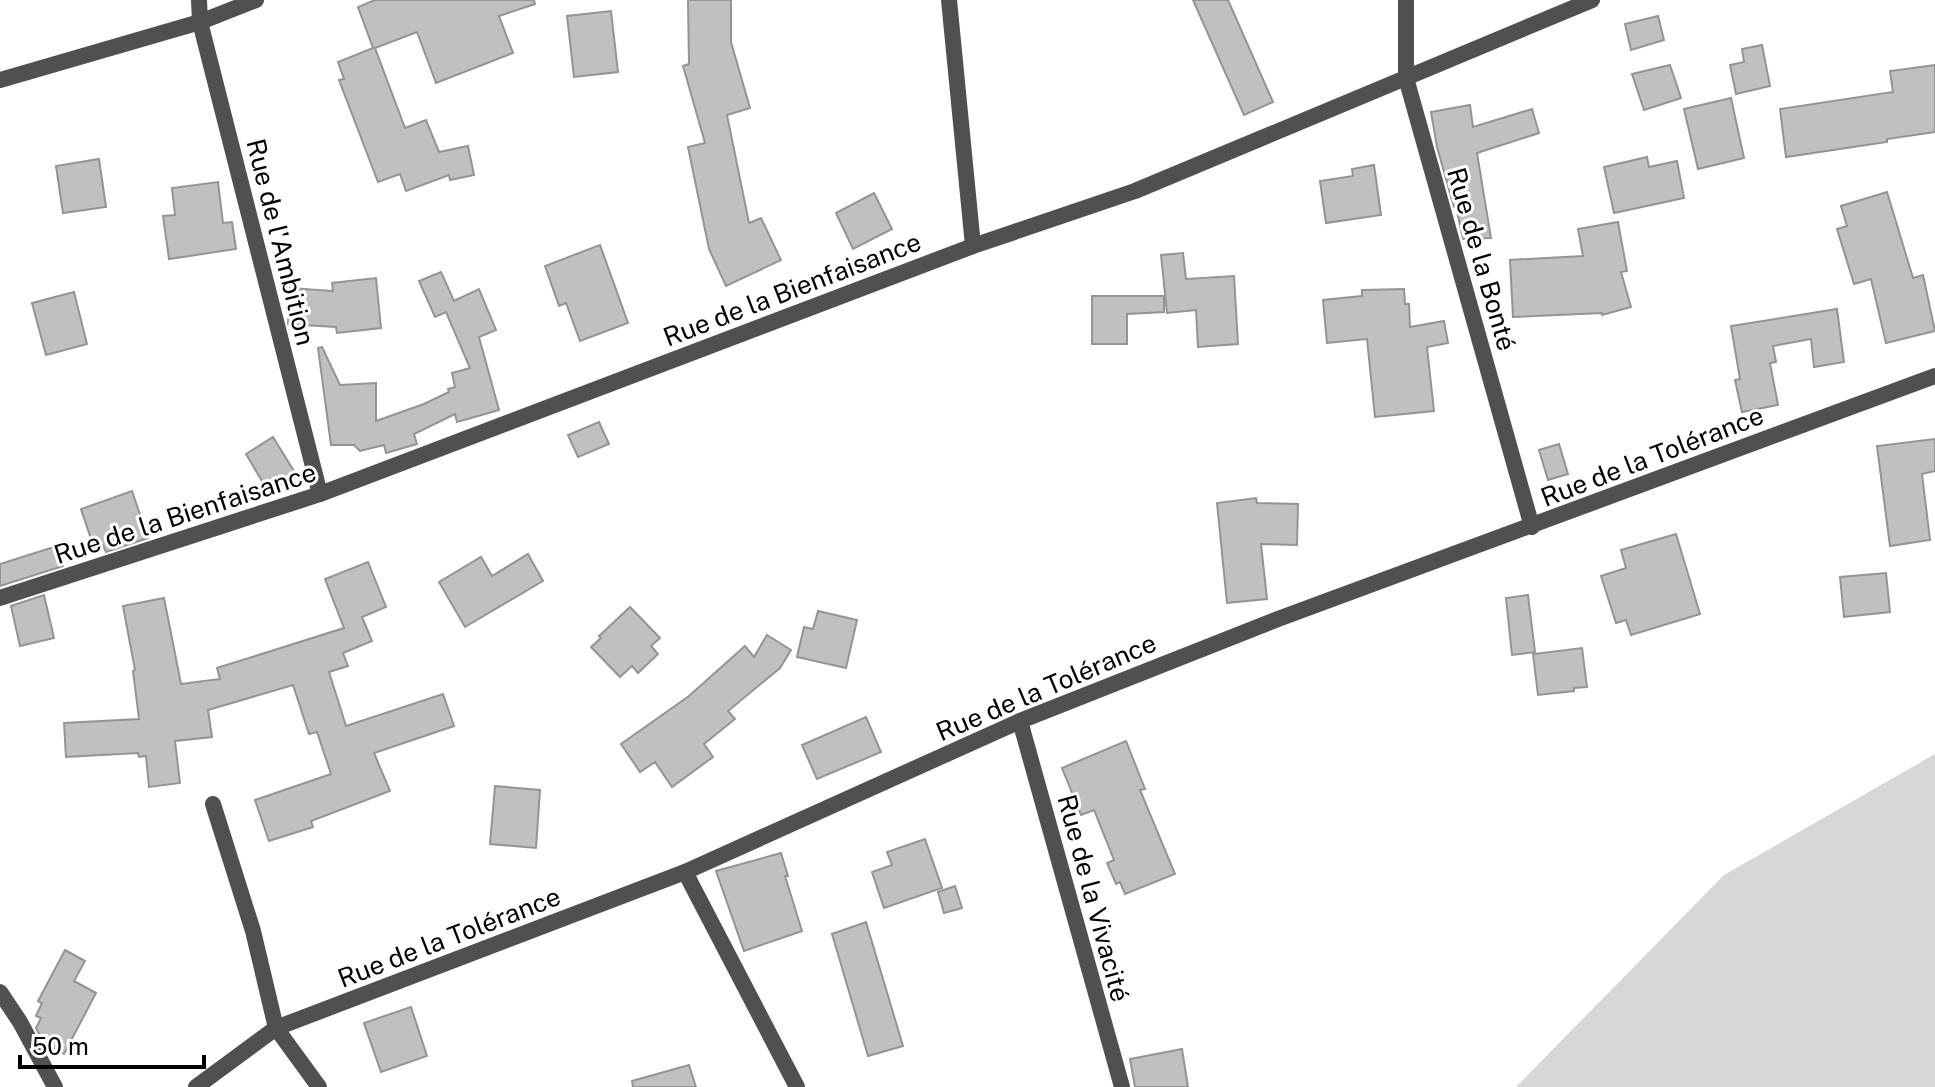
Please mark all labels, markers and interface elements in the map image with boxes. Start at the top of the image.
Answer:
street label: Rue de l'Ambition [240,136,322,348]
street label: Rue de la Bonté [1441,164,1523,354]
street label: Rue de la Bienfaisance [659,226,925,352]
street label: Rue de la Tolérance [1536,399,1768,513]
street label: Rue de la Bienfaisance [50,456,320,570]
street label: Rue de la Tolérance [931,627,1161,747]
street label: Rue de la Vivacité [1051,791,1137,1005]
street label: Rue de la Tolérance [333,880,565,994]
scale bar [20,1019,204,1069]
text: 50 m [32,1032,89,1060]

